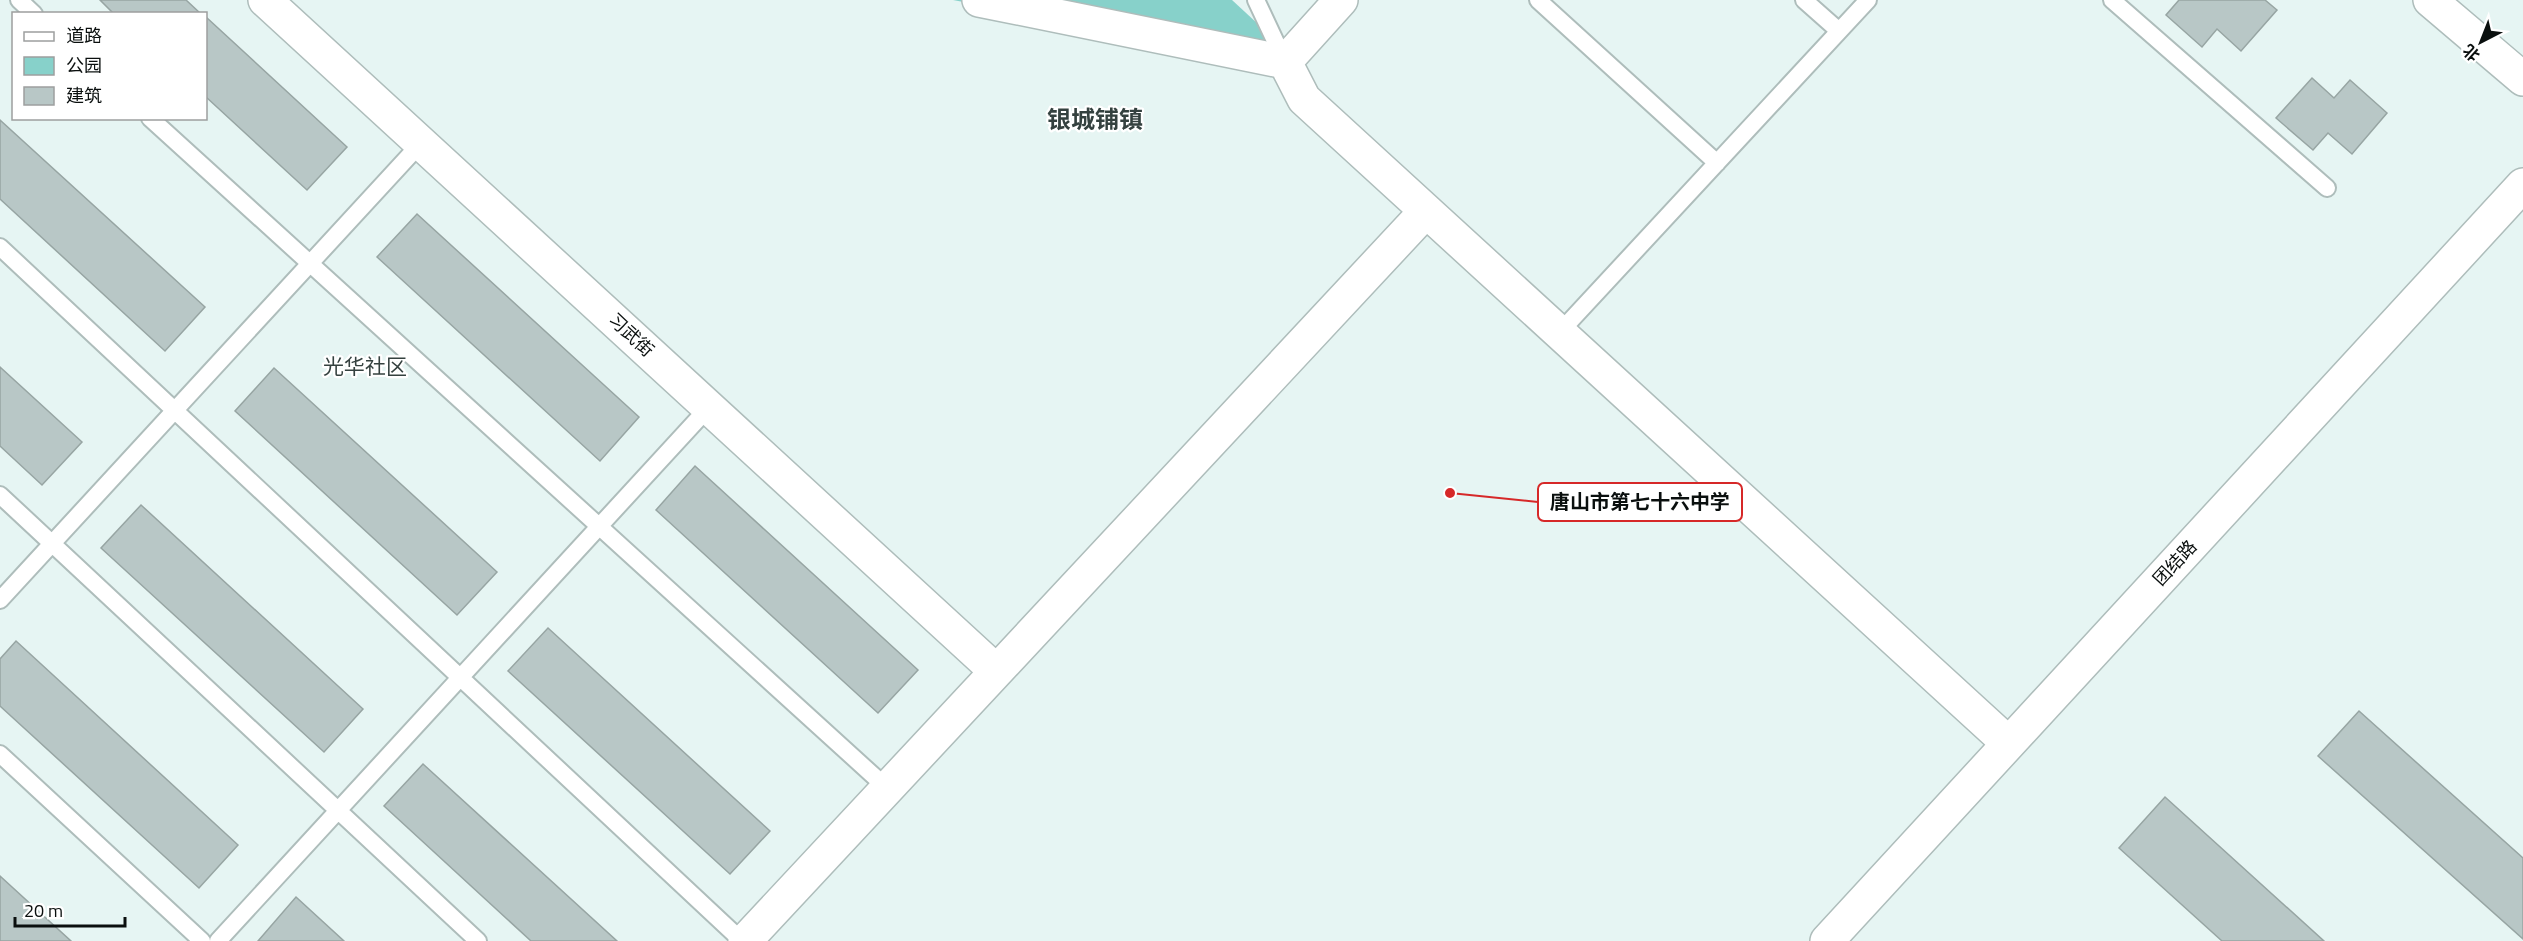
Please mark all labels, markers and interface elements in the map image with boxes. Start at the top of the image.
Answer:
legend [12,12,207,120]
north arrow [2451,12,2511,72]
text: 道路 [66,22,102,49]
text: 北 [2457,39,2485,67]
text: 公园 [66,52,102,79]
text: 建筑 [66,82,102,109]
district label: 银城铺镇 [1047,101,1143,137]
street label: 习武街 [602,306,660,363]
district label: 光华社区 [323,350,407,382]
callout: 唐山市第七十六中学 [1538,483,1742,521]
text: 唐山市第七十六中学 [1550,486,1730,517]
street label: 团结路 [2146,534,2203,592]
scale bar [15,890,124,928]
text: 20 m [24,897,63,924]

